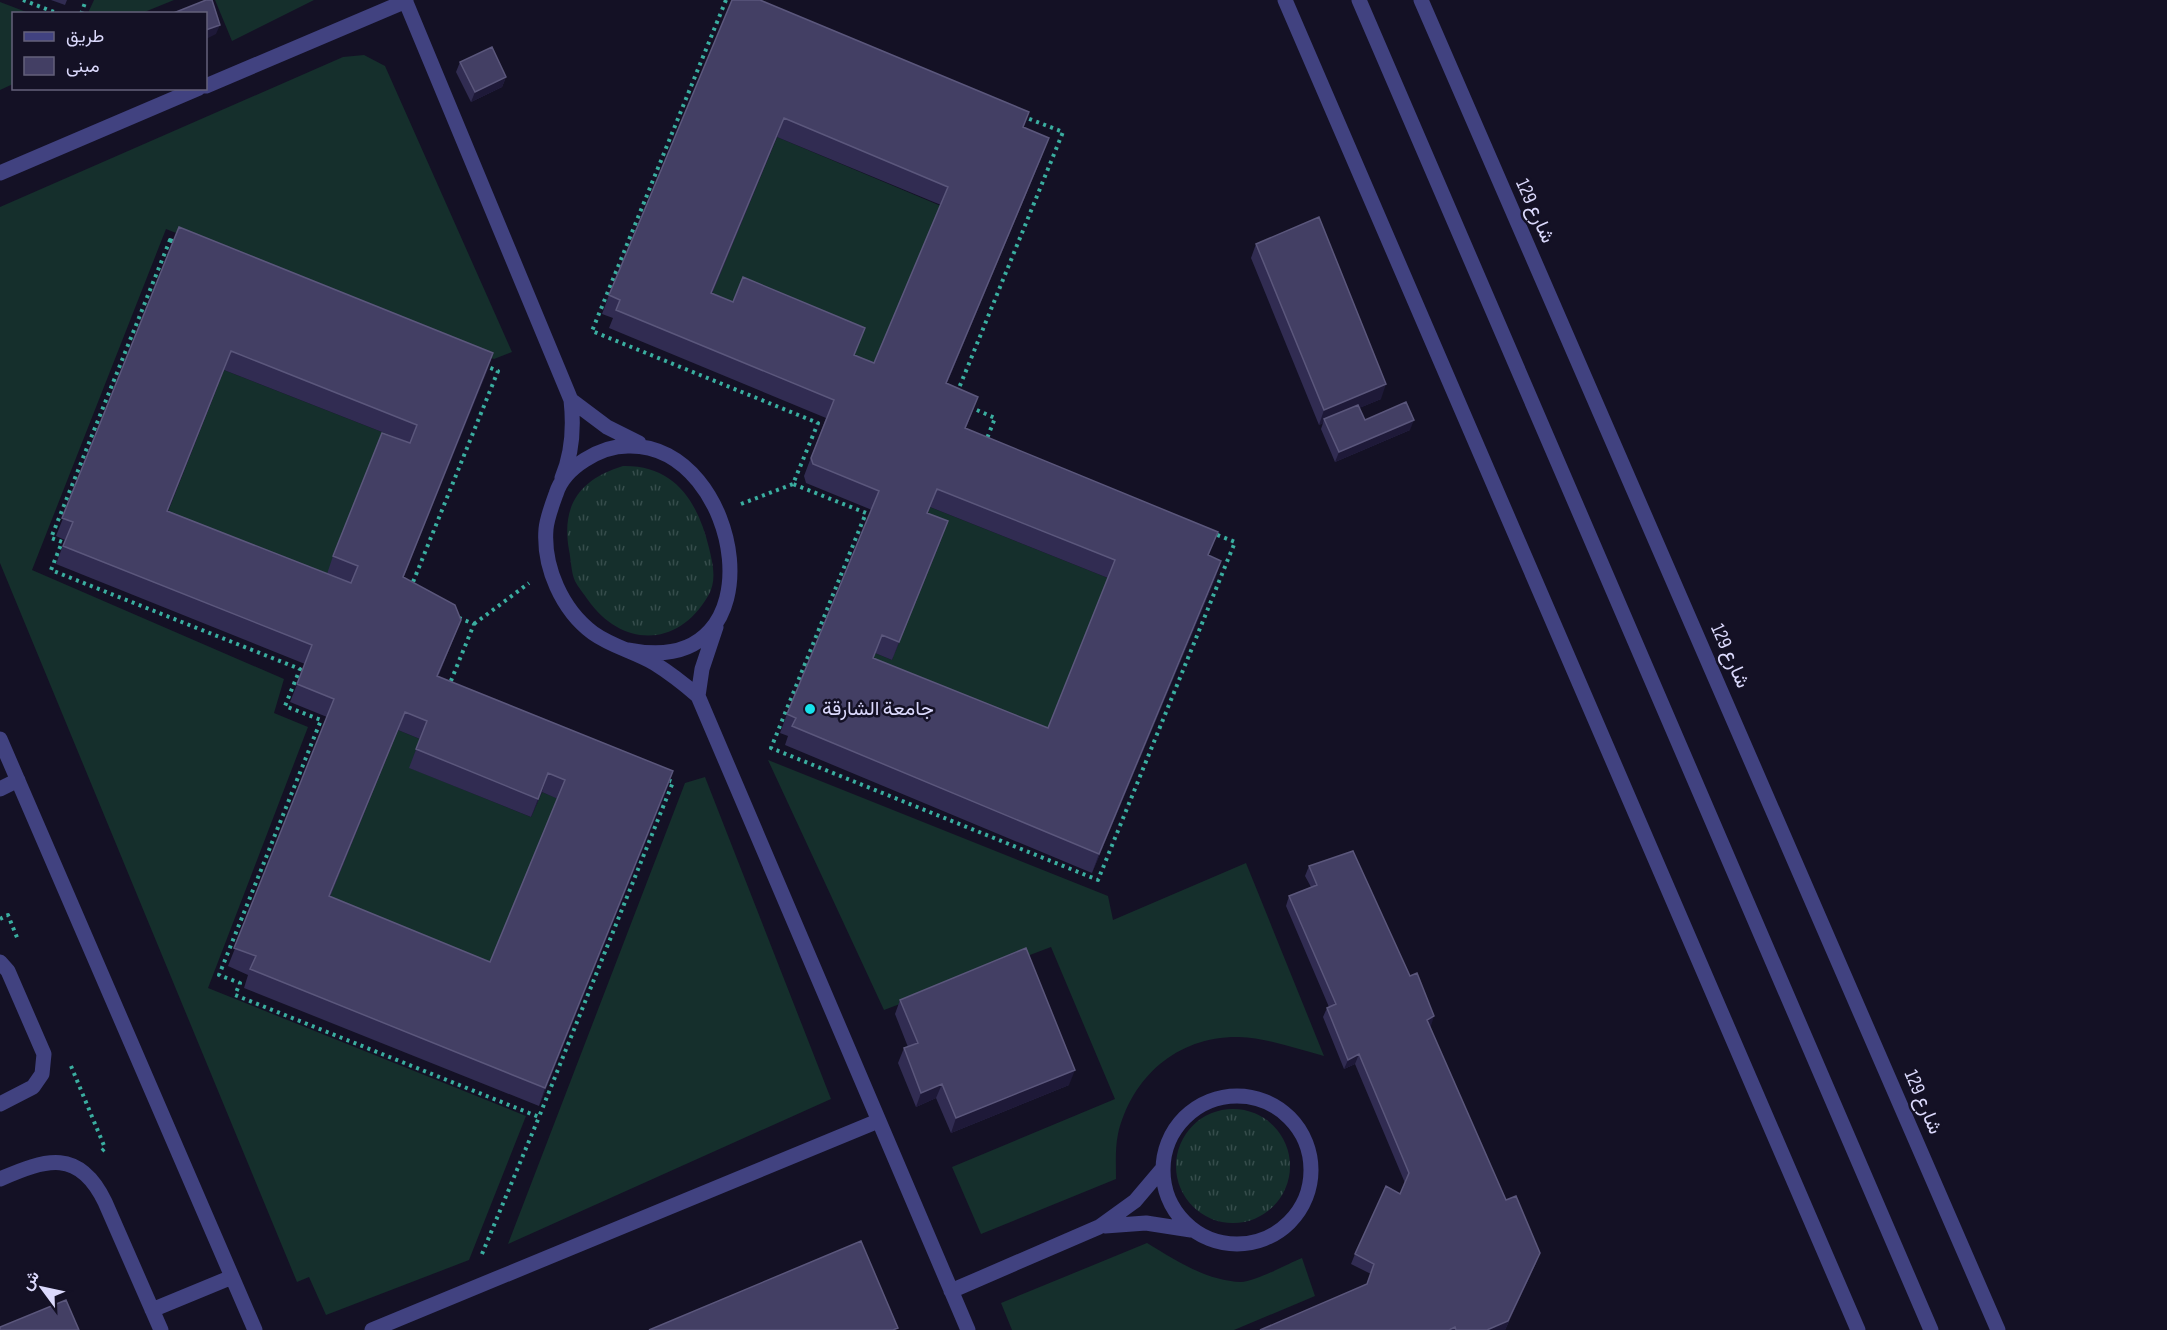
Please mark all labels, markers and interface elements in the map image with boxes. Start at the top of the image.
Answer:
legend [12,12,207,90]
text: طريق [66,26,104,47]
text: مبنى [66,56,100,77]
street label: شارع 129 [1509,175,1560,247]
street label: شارع 129 [1704,620,1755,692]
place label: جامعة الشارقة [822,697,934,721]
marker: جامعة الشارقة [803,702,817,716]
street label: شارع 129 [1898,1066,1947,1138]
north arrow [12,1258,72,1318]
text: ش [17,1267,44,1294]

